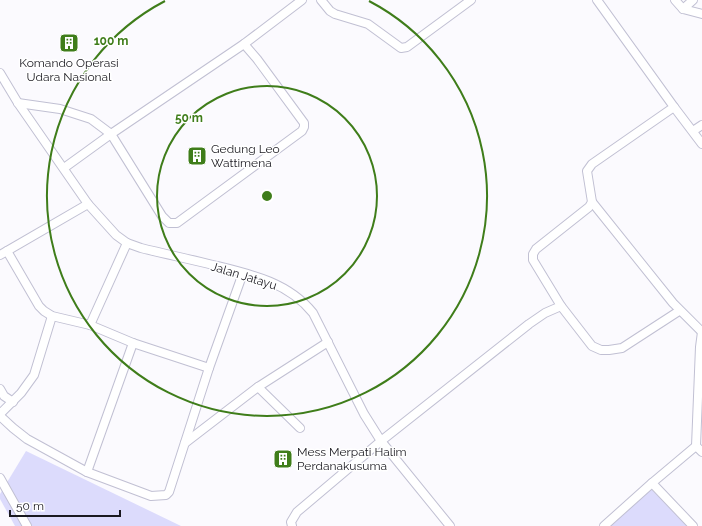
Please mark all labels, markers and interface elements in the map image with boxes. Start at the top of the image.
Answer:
building icon: Komando Operasi Udara Nasional [58,32,80,54]
text: 100 m [94,34,128,48]
place label: Komando Operasi Udara Nasional [19,56,119,84]
text: 50 m [175,111,203,125]
place label: Gedung Leo Wattimena [211,142,280,170]
building icon: Gedung Leo Wattimena [186,145,208,167]
centre of rings [260,189,274,203]
street label: Jalan Jatayu [209,259,279,293]
place label: Mess Merpati Halim Perdanakusuma [297,445,407,473]
building icon: Mess Merpati Halim Perdanakusuma [272,448,294,470]
scale bar [10,492,120,518]
text: 50 m [16,499,44,513]

